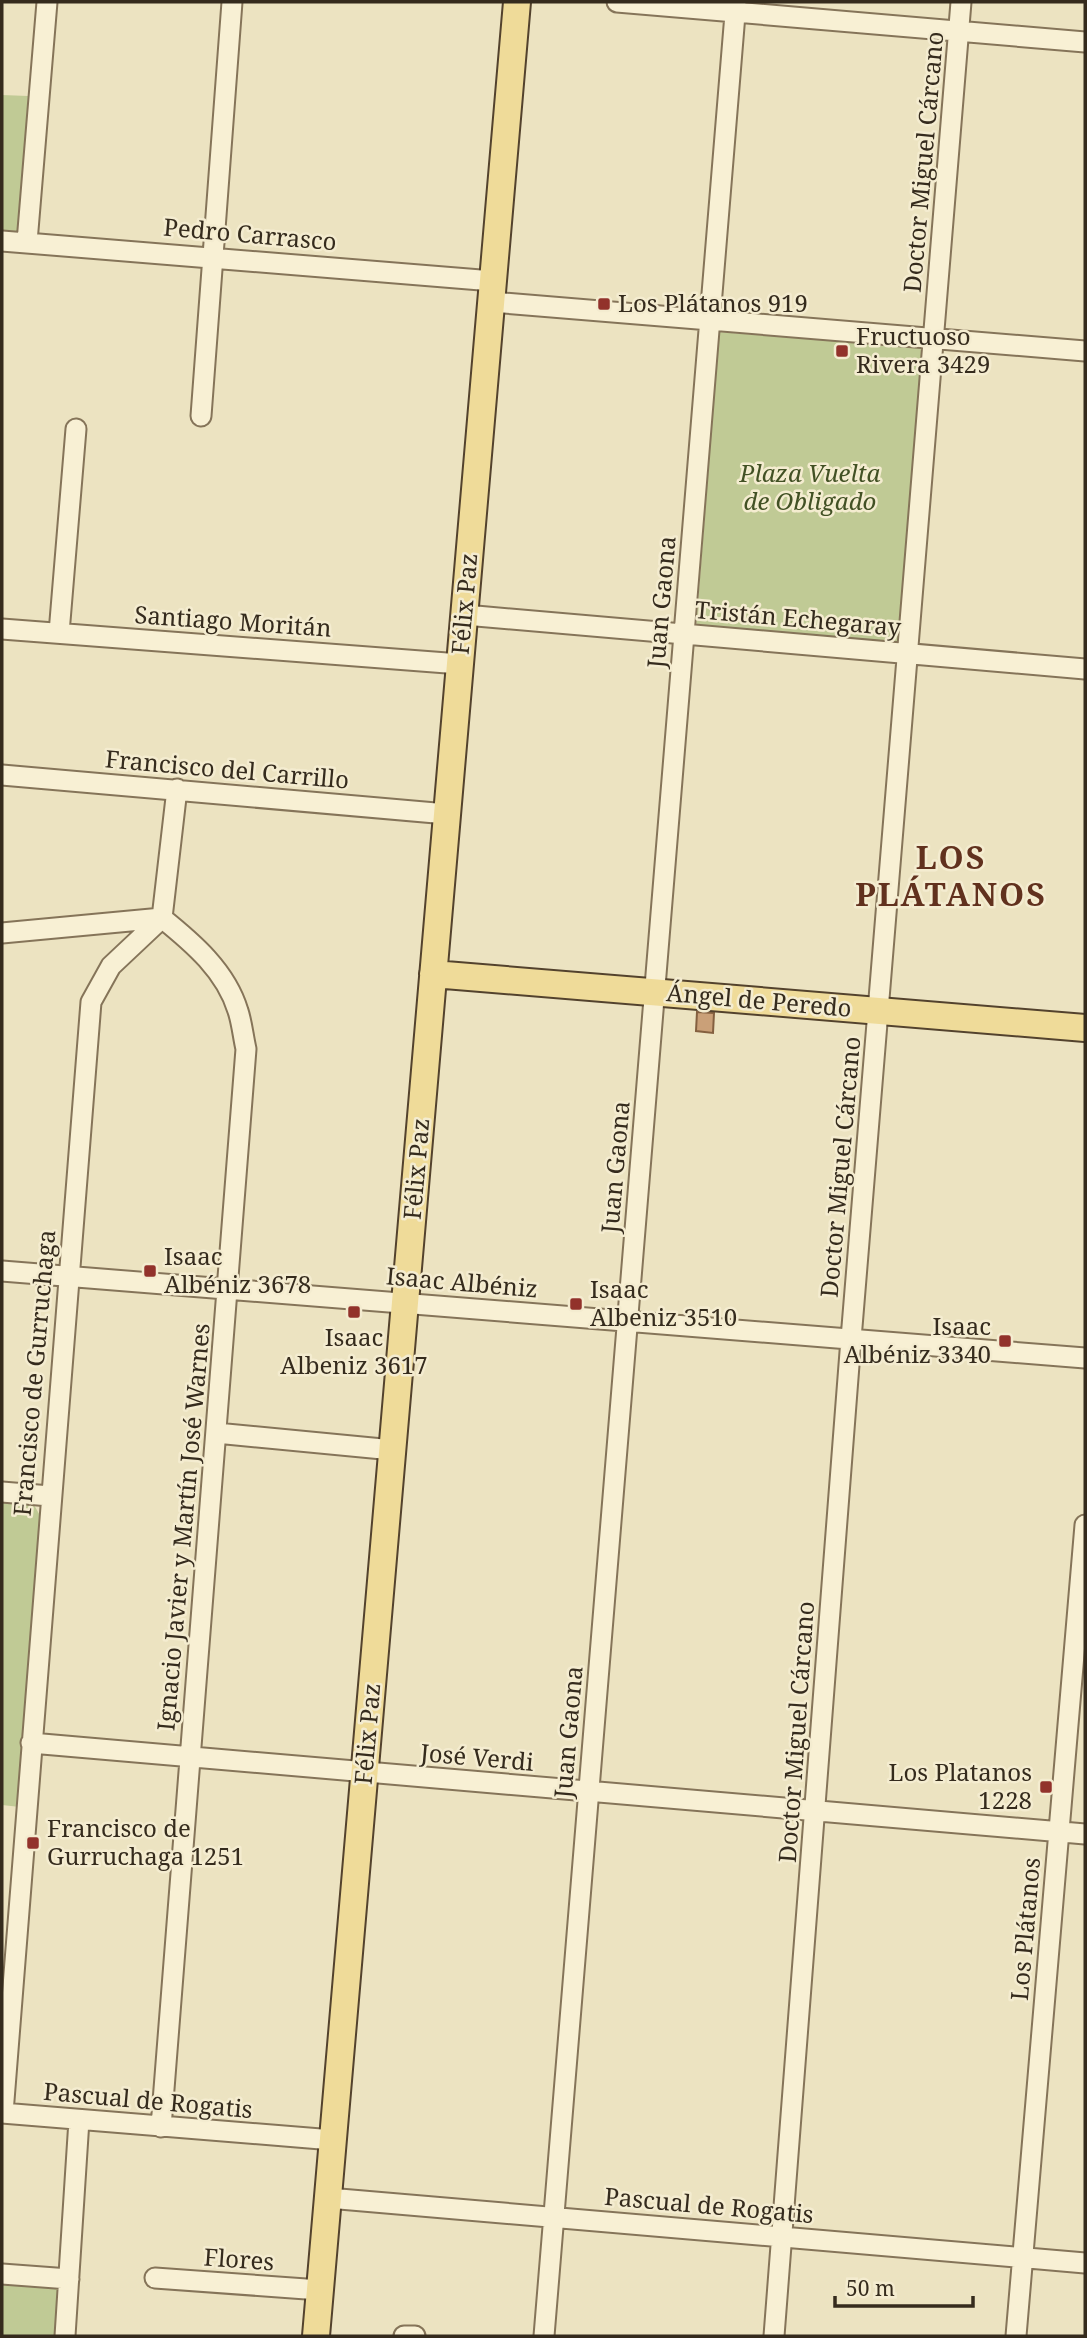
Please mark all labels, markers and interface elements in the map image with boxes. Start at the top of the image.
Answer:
street label: Doctor Miguel Cárcano [895,30,950,294]
street label: Pedro Carrasco [162,209,338,258]
place label: Los Plátanos 919 [618,286,808,319]
marker: Los Plátanos 919 [596,296,612,312]
place label: Fructuoso Rivera 3429 [856,319,990,380]
marker: Fructuoso Rivera 3429 [834,343,850,359]
park label: Plaza Vuelta de Obligado [739,456,881,517]
street label: Juan Gaona [638,534,683,670]
street label: Félix Paz [443,552,484,656]
street label: Tristán Echegaray [694,592,903,643]
street label: Santiago Moritán [133,597,333,644]
street label: Francisco del Carrillo [104,741,350,796]
district label: LOS PLÁTANOS [855,835,1047,915]
street label: Ángel de Peredo [665,975,853,1024]
street label: Doctor Miguel Cárcano [812,1035,867,1299]
street label: Juan Gaona [592,1099,637,1235]
street label: Félix Paz [395,1117,436,1221]
street label: Francisco de Gurruchaga [5,1228,62,1517]
place label: Isaac Albéniz 3678 [164,1239,311,1300]
street label: Isaac Albéniz [385,1258,539,1305]
marker: Isaac Albéniz 3678 [142,1263,158,1279]
place label: Isaac Albeniz 3510 [590,1272,737,1333]
marker: Isaac Albeniz 3510 [568,1296,584,1312]
marker: Isaac Albeniz 3617 [346,1304,362,1320]
place label: Isaac Albéniz 3340 [844,1309,991,1370]
place label: Isaac Albeniz 3617 [280,1320,428,1381]
street label: Ignacio Javier y Martín José Warnes [148,1322,217,1732]
marker: Isaac Albéniz 3340 [997,1333,1013,1349]
street label: Doctor Miguel Cárcano [770,1600,821,1864]
street label: Juan Gaona [545,1664,590,1800]
street label: Félix Paz [346,1682,387,1786]
street label: José Verdi [418,1735,535,1778]
place label: Los Platanos 1228 [889,1755,1032,1816]
marker: Los Platanos 1228 [1038,1779,1054,1795]
place label: Francisco de Gurruchaga 1251 [47,1811,244,1872]
marker: Francisco de Gurruchaga 1251 [25,1835,41,1851]
street label: Los Plátanos [1002,1856,1047,2002]
street label: Pascual de Rogatis [42,2074,254,2125]
street label: Pascual de Rogatis [603,2179,815,2230]
street label: Flores [203,2240,275,2277]
scale bar [835,2264,973,2308]
text: 50 m [846,2274,895,2302]

